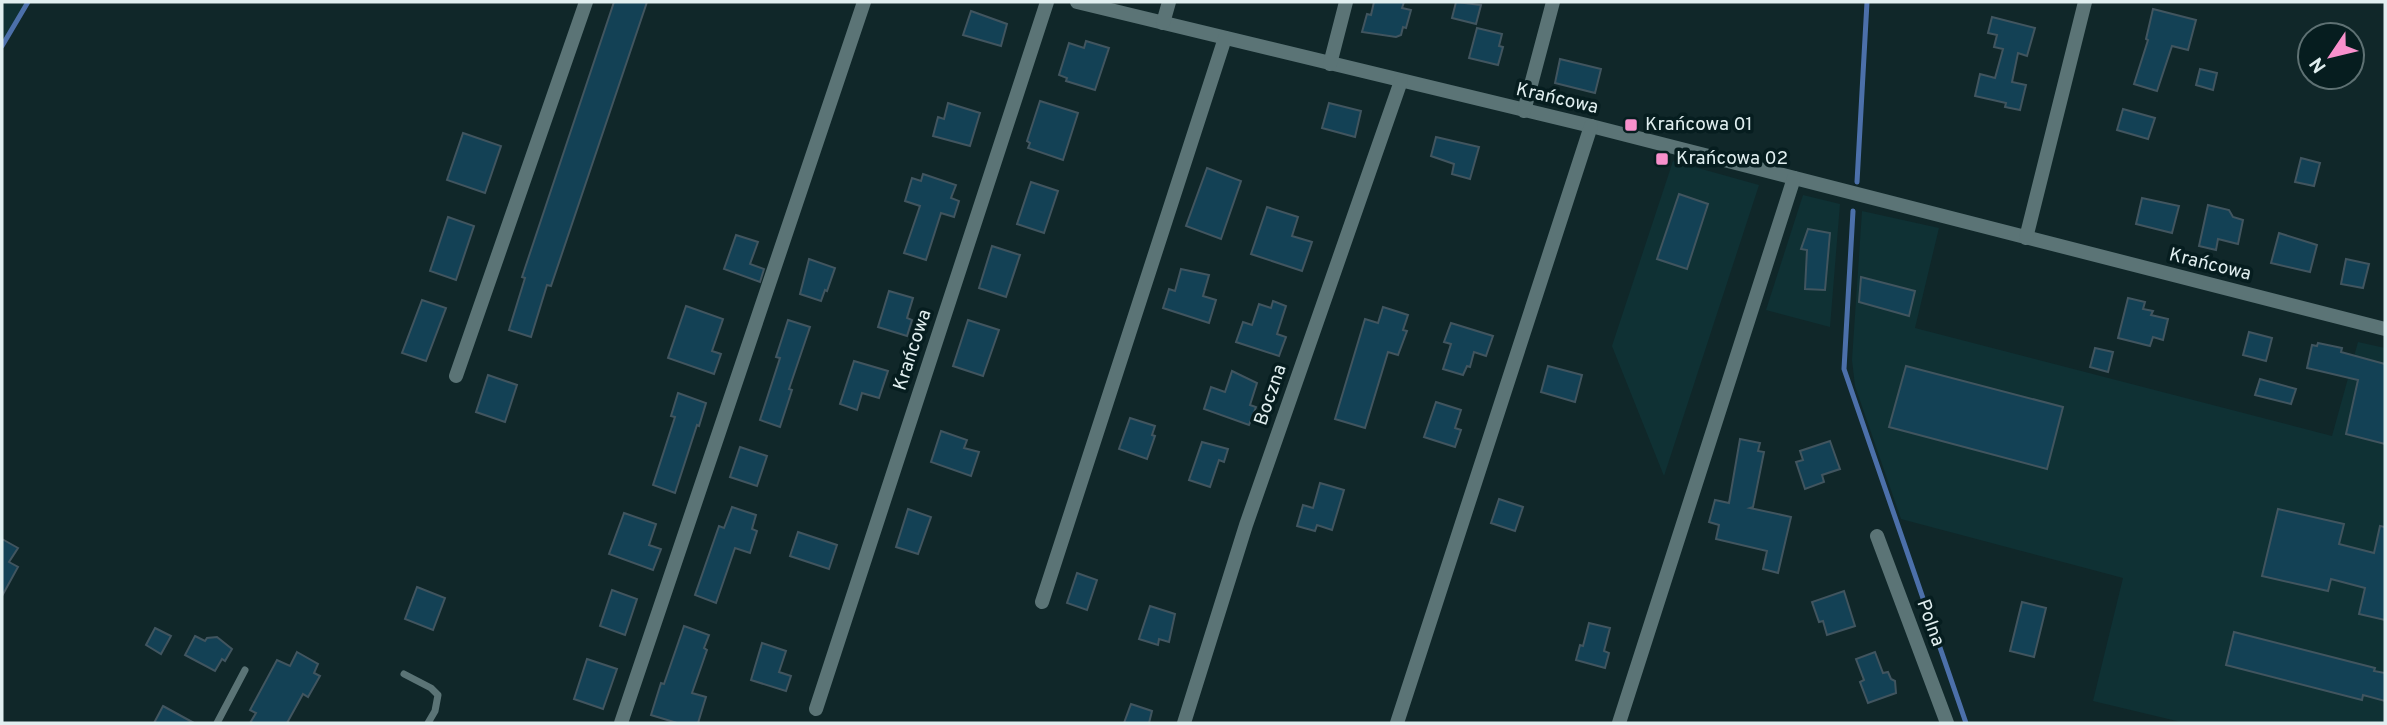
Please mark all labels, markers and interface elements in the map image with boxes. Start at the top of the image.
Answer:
north arrow [2296,21,2366,91]
text: N [2305,52,2332,77]
street label: Krańcowa [1513,78,1601,120]
place label: Krańcowa 01 [1645,113,1753,137]
marker: Krańcowa 01 [1623,117,1639,133]
place label: Krańcowa 02 [1676,147,1788,171]
marker: Krańcowa 02 [1654,151,1670,167]
street label: Krańcowa [2166,243,2254,287]
street label: Krańcowa [889,306,937,394]
street label: Boczna [1249,361,1293,429]
street label: Polna [1910,596,1950,650]

